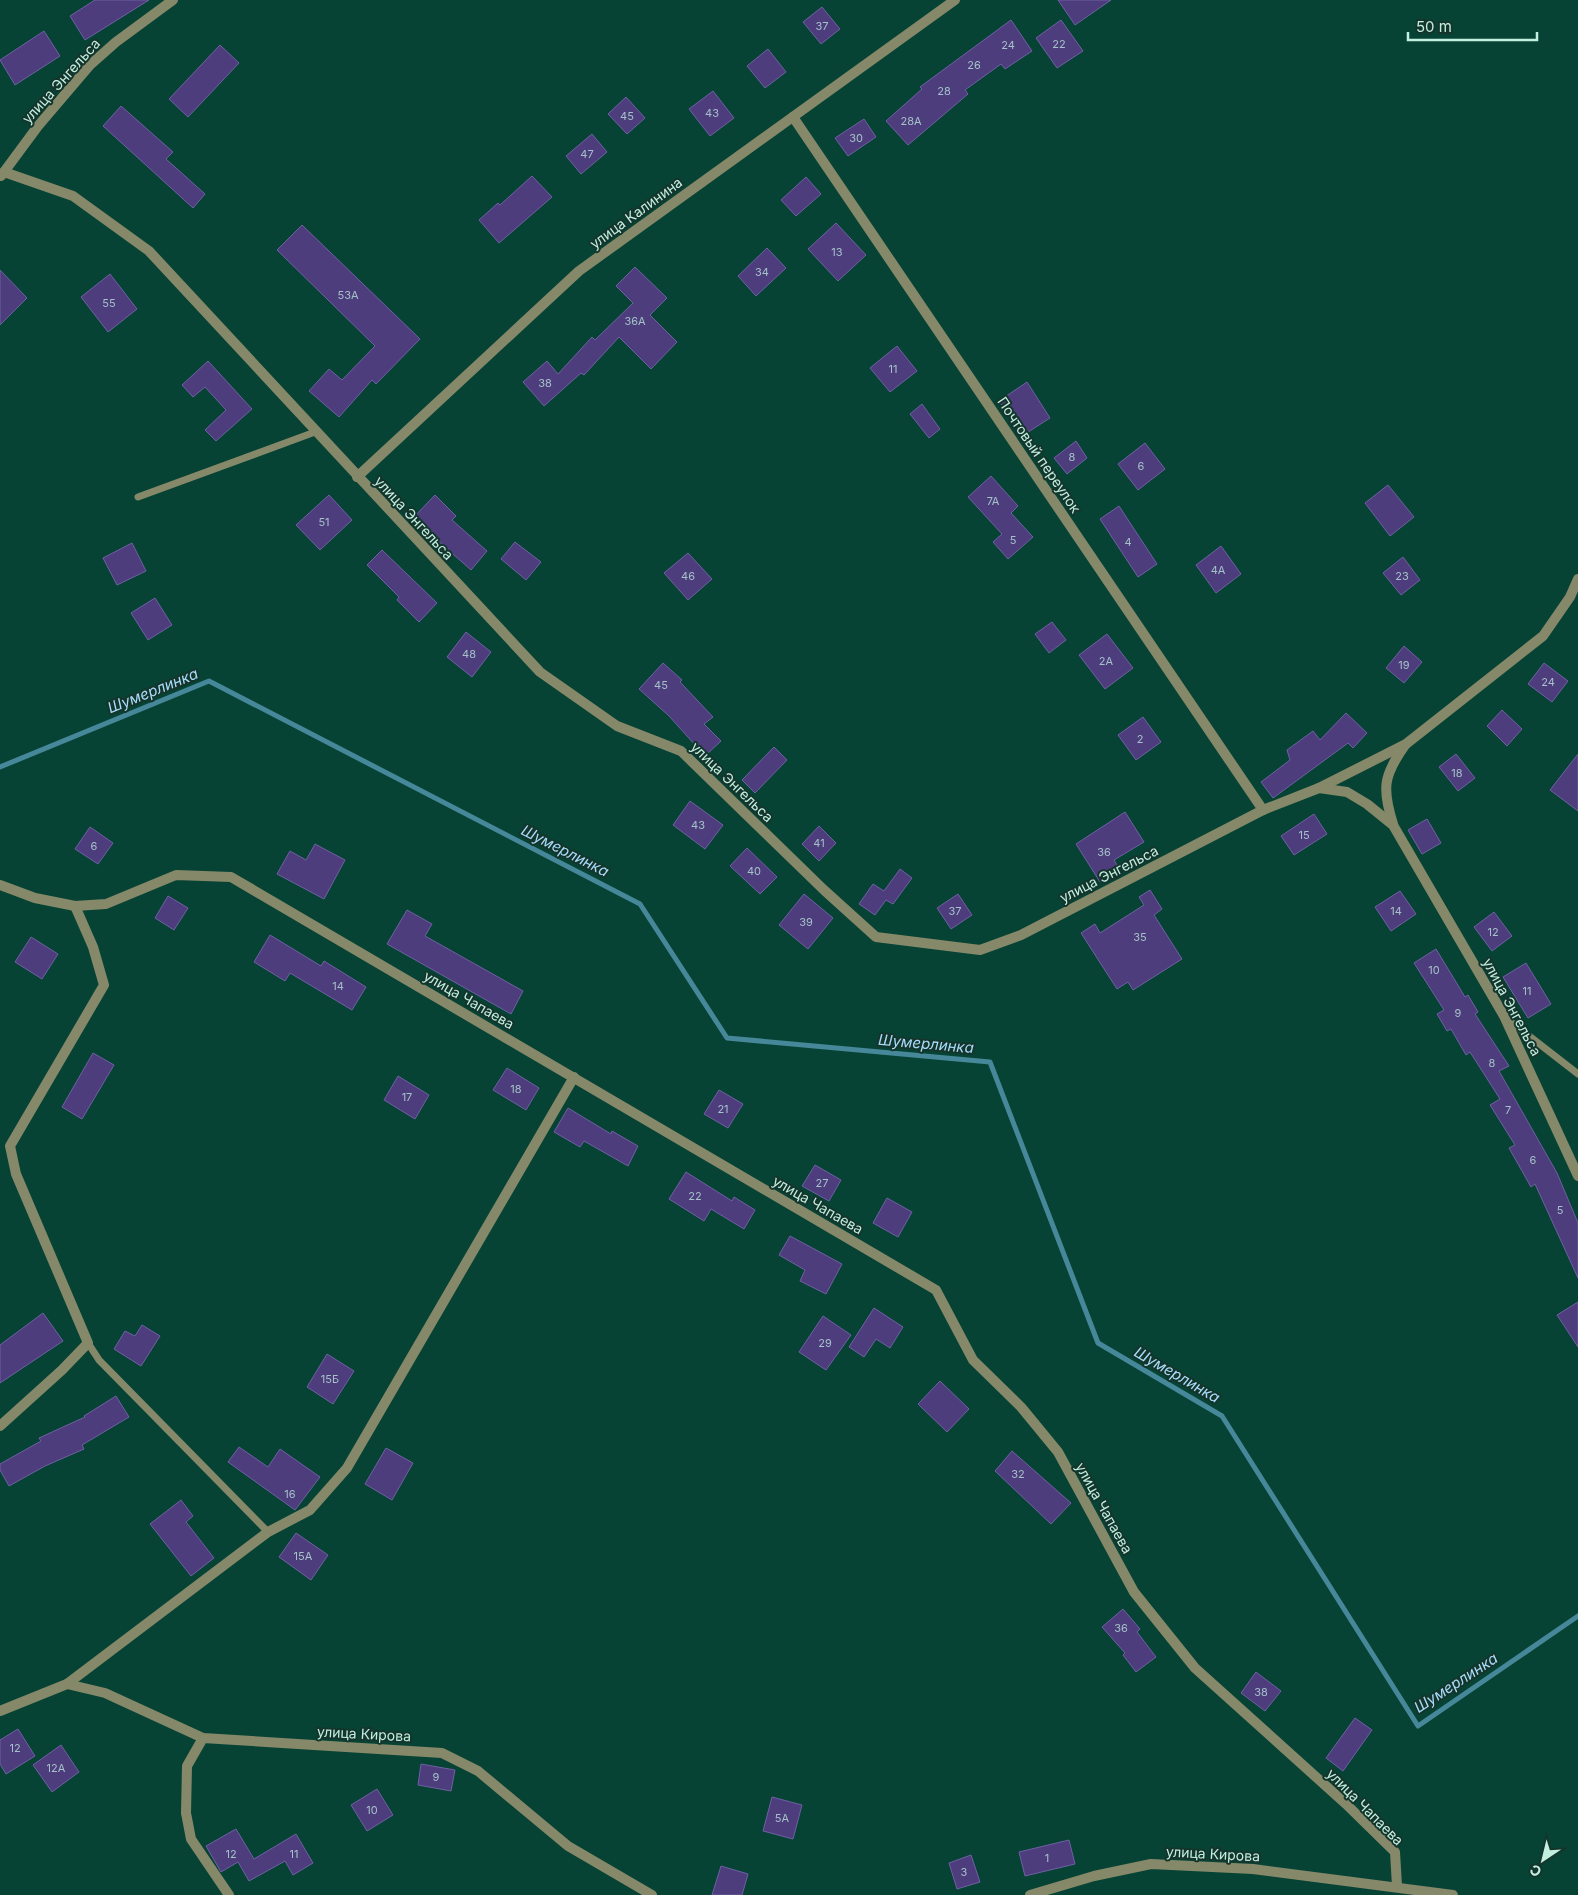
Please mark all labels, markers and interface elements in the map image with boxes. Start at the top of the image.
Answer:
scale bar [1408,10,1537,42]
text: 50 m [1416,17,1452,36]
house number: 37 [815,19,829,33]
street label: улица Энгельса [18,35,103,127]
house number: 22 [1052,37,1066,51]
house number: 24 [1001,38,1015,52]
house number: 26 [967,58,981,72]
house number: 28 [937,84,951,98]
house number: 43 [705,106,719,120]
house number: 45 [620,109,634,123]
house number: 28А [900,114,922,128]
house number: 30 [849,131,863,145]
house number: 47 [580,147,594,161]
street label: улица Калинина [586,173,685,252]
house number: 13 [831,245,843,259]
house number: 34 [755,265,769,279]
house number: 53А [337,288,359,302]
house number: 55 [102,296,116,310]
house number: 36А [624,314,646,328]
house number: 11 [889,362,897,376]
house number: 38 [538,376,552,390]
street label: Почтовый переулок [994,393,1085,516]
house number: 8 [1069,450,1076,464]
house number: 6 [1138,459,1145,473]
street label: улица Энгельса [371,472,457,563]
house number: 7А [987,494,1000,508]
house number: 51 [318,515,330,529]
house number: 5 [1010,533,1017,547]
house number: 4 [1124,535,1132,549]
house number: 4А [1211,563,1226,577]
house number: 46 [681,569,695,583]
house number: 23 [1395,569,1409,583]
house number: 48 [462,647,476,661]
house number: 2А [1099,654,1114,668]
house number: 19 [1398,658,1410,672]
water label: Шумерлинка [105,664,201,717]
house number: 24 [1541,675,1555,689]
house number: 45 [654,678,668,692]
house number: 2 [1137,732,1143,746]
street label: улица Энгельса [688,738,777,825]
house number: 18 [1451,766,1463,780]
house number: 43 [691,818,705,832]
water label: Шумерлинка [518,820,612,881]
house number: 15 [1298,828,1310,842]
house number: 41 [813,836,825,850]
house number: 6 [91,839,98,853]
street label: улица Энгельса [1057,841,1161,906]
house number: 36 [1097,845,1111,859]
house number: 40 [747,864,761,878]
house number: 37 [948,904,962,918]
house number: 14 [1390,904,1402,918]
house number: 39 [799,915,813,929]
house number: 12 [1487,925,1499,939]
house number: 35 [1133,930,1147,944]
street label: улица Энгельса [1480,955,1545,1058]
house number: 10 [1428,963,1440,977]
street label: улица Чапаева [421,967,517,1032]
house number: 14 [332,979,344,993]
house number: 11 [1523,984,1531,998]
house number: 9 [1455,1006,1462,1020]
water label: Шумерлинка [877,1030,975,1057]
house number: 8 [1489,1056,1496,1070]
house number: 18 [510,1082,522,1096]
house number: 17 [402,1090,412,1104]
house number: 21 [717,1102,729,1116]
house number: 7 [1505,1103,1511,1117]
house number: 6 [1530,1153,1537,1167]
street label: улица Чапаева [770,1172,866,1237]
house number: 27 [816,1176,828,1190]
house number: 22 [688,1189,702,1203]
house number: 5 [1557,1203,1564,1217]
house number: 29 [818,1336,832,1350]
water label: Шумерлинка [1131,1342,1224,1407]
house number: 15Б [321,1372,339,1386]
street label: улица Чапаева [1072,1459,1136,1556]
house number: 32 [1011,1467,1025,1481]
house number: 16 [284,1487,296,1501]
house number: 15А [294,1549,313,1563]
house number: 36 [1114,1621,1128,1635]
water label: Шумерлинка [1410,1648,1501,1717]
house number: 38 [1254,1685,1268,1699]
street label: улица Кирова [317,1723,411,1744]
house number: 12 [9,1741,21,1755]
house number: 12А [47,1761,66,1775]
street label: улица Чапаева [1323,1765,1407,1849]
house number: 9 [433,1770,440,1784]
house number: 10 [366,1803,378,1817]
house number: 5А [775,1811,790,1825]
north arrow [1518,1835,1568,1885]
street label: улица Кирова [1166,1843,1260,1864]
house number: 12 [225,1847,237,1861]
house number: 11 [290,1847,298,1861]
house number: 1 [1045,1851,1049,1865]
text: С [1526,1861,1544,1881]
house number: 3 [961,1865,968,1879]

